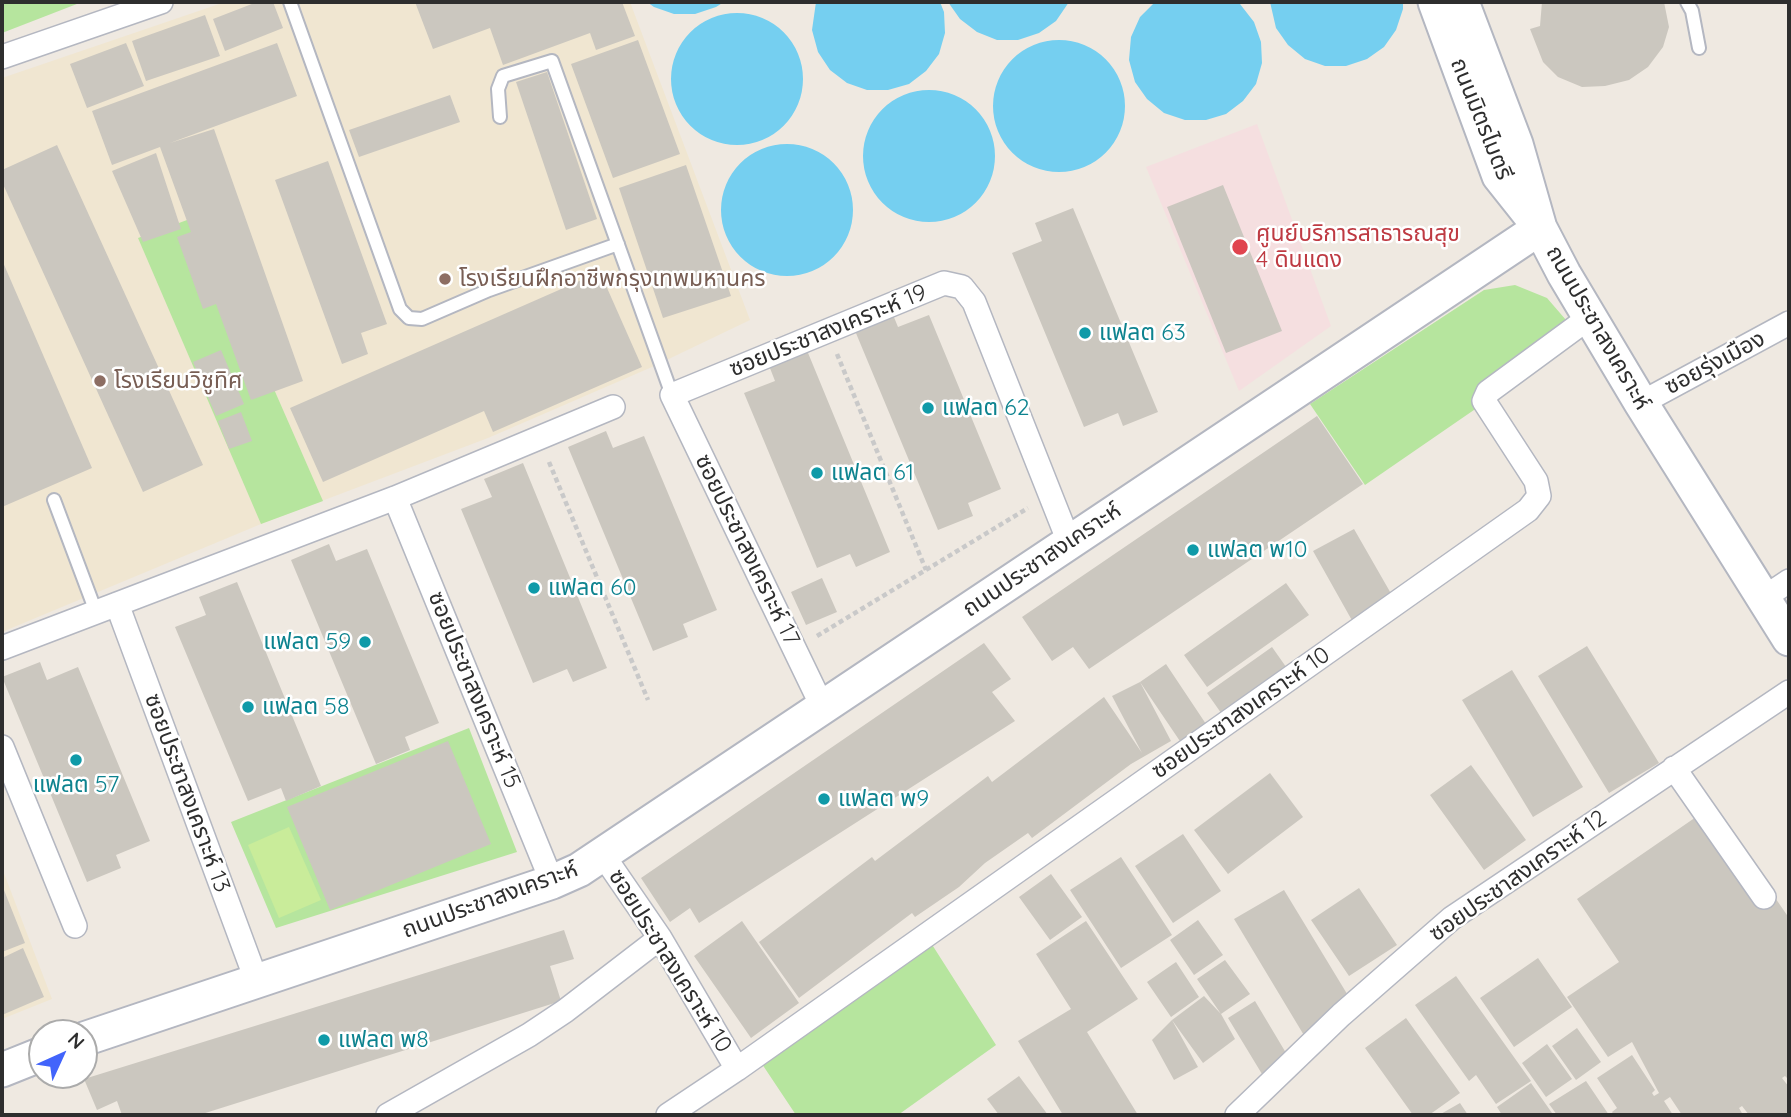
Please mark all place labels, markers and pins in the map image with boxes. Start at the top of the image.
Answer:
place label: ศูนย์บริการสาธารณสุข 4 ดินแดง [1256,220,1460,274]
marker: ศูนย์บริการสาธารณสุข 4 ดินแดง [1230,237,1250,257]
place label: โรงเรียนฝึกอาชีพกรุงเทพมหานคร [459,265,765,293]
marker: โรงเรียนฝึกอาชีพกรุงเทพมหานคร [437,271,453,287]
place label: แฟลต 63 [1099,319,1186,347]
marker: แฟลต 63 [1077,325,1093,341]
place label: โรงเรียนวิชูทิศ [114,367,242,395]
marker: โรงเรียนวิชูทิศ [92,373,108,389]
place label: แฟลต 62 [942,394,1029,422]
marker: แฟลต 62 [920,400,936,416]
place label: แฟลต 61 [831,459,914,487]
marker: แฟลต 61 [809,465,825,481]
place label: แฟลต พ10 [1207,536,1308,564]
marker: แฟลต พ10 [1185,542,1201,558]
place label: แฟลต 60 [548,574,636,602]
marker: แฟลต 60 [526,580,542,596]
place label: แฟลต 59 [263,628,351,656]
marker: แฟลต 59 [357,634,373,650]
place label: แฟลต 58 [262,693,349,721]
marker: แฟลต 58 [240,699,256,715]
marker: แฟลต 57 [68,752,84,768]
place label: แฟลต 57 [33,771,119,799]
place label: แฟลต พ9 [838,785,929,813]
marker: แฟลต พ9 [816,791,832,807]
place label: แฟลต พ8 [338,1026,429,1054]
marker: แฟลต พ8 [316,1032,332,1048]

